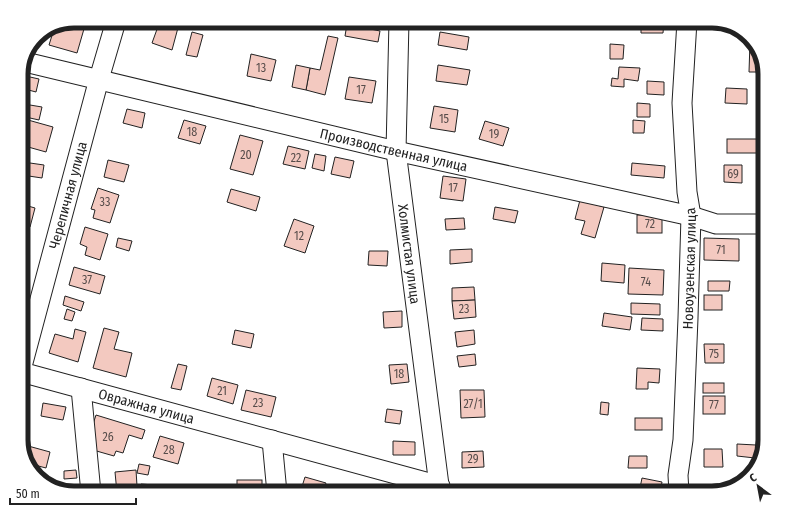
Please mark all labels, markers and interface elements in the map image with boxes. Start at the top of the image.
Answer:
house number: 13 [256,61,266,75]
house number: 17 [356,83,366,97]
house number: 15 [439,112,450,126]
house number: 18 [187,125,197,139]
street label: Производственная улица [318,125,469,176]
house number: 19 [489,127,499,141]
street label: Черепичная улица [46,140,91,251]
house number: 20 [240,148,252,162]
house number: 22 [291,151,301,165]
house number: 69 [727,167,739,181]
house number: 17 [448,181,458,195]
house number: 33 [100,195,110,209]
street label: Холмистая улица [394,203,424,305]
street label: Новоузенская улица [680,206,700,330]
house number: 72 [645,217,655,231]
house number: 12 [294,229,304,243]
house number: 71 [716,243,726,257]
house number: 37 [82,273,92,287]
house number: 74 [641,275,651,289]
house number: 23 [459,302,469,316]
house number: 75 [709,347,720,361]
house number: 18 [394,367,404,381]
house number: 21 [217,384,227,398]
street label: Овражная улица [96,385,196,428]
house number: 23 [253,396,263,410]
house number: 27/1 [463,397,483,411]
house number: 77 [709,398,719,412]
house number: 26 [102,430,114,444]
house number: 28 [163,443,175,457]
house number: 29 [467,452,479,466]
north arrow [738,466,778,506]
text: С [747,471,759,485]
scale bar [10,480,136,506]
text: 50 m [16,487,40,501]

